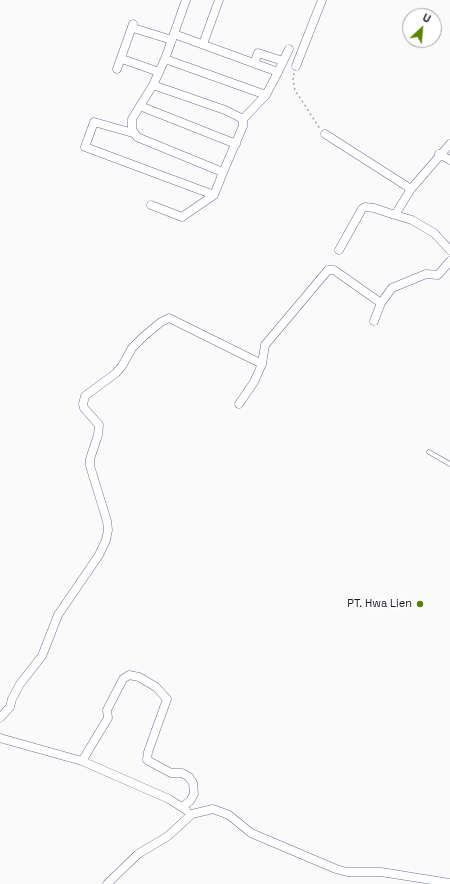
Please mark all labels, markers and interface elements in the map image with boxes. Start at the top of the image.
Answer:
north arrow [402,8,442,48]
text: U [420,10,433,26]
place label: PT. Hwa Lien [347,597,412,611]
marker: PT. Hwa Lien [415,599,425,609]

